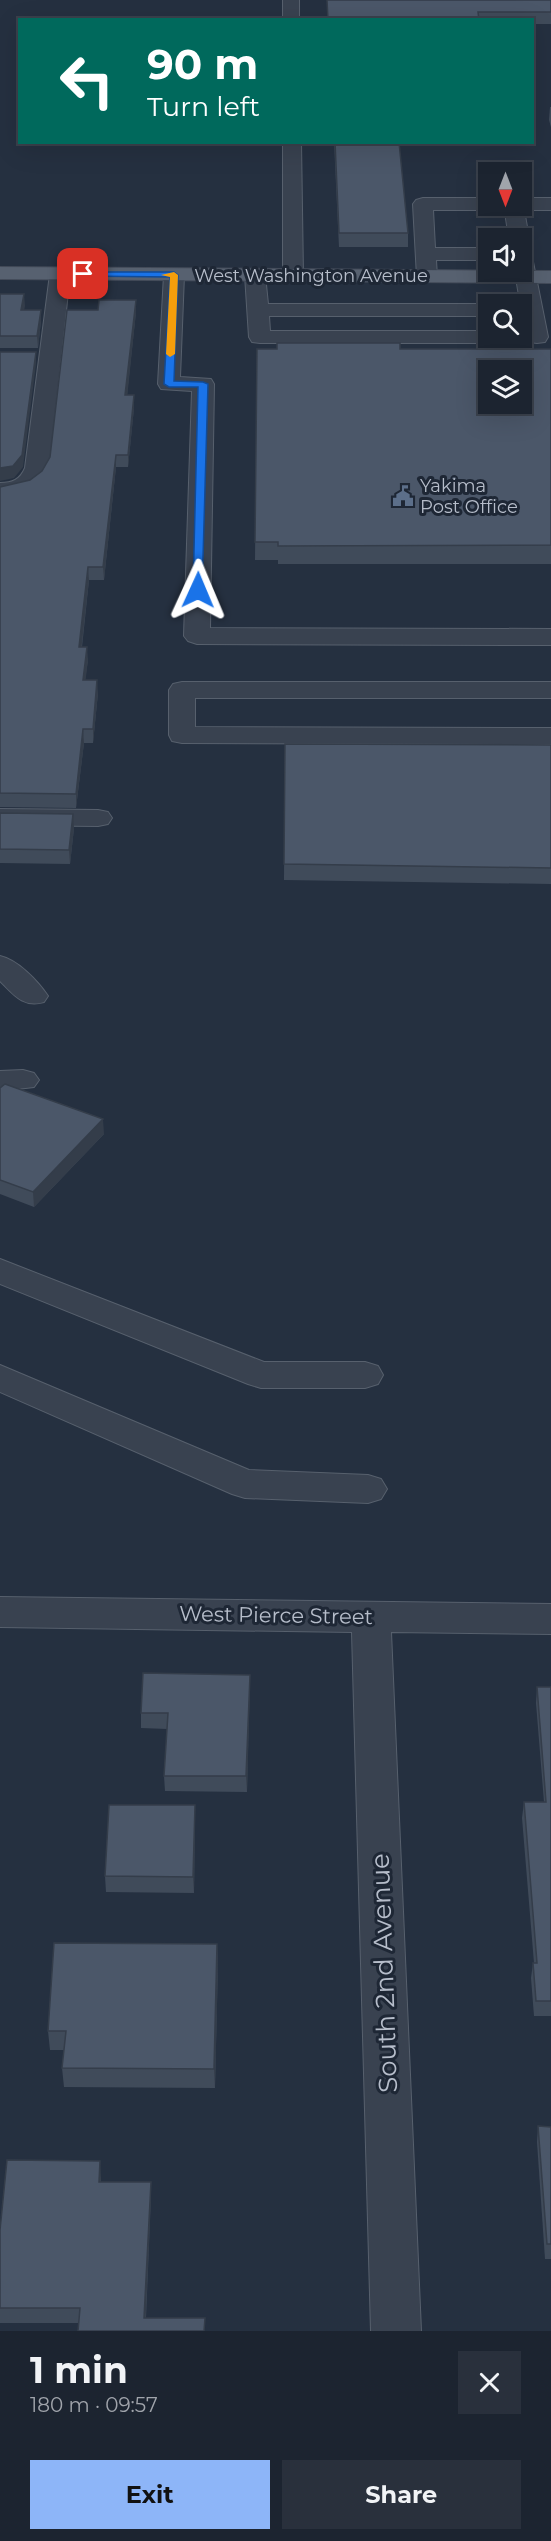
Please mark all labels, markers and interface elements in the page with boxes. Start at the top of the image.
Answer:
text: 90 m [147,38,258,90]
icon: left [48,42,126,120]
text: Turn left [147,90,260,123]
north arrow [478,162,532,216]
map controls [478,162,532,414]
button: sound [478,228,532,282]
pin [57,248,108,299]
icon: arrive [66,257,99,290]
street label: West Washington Avenue [194,265,428,287]
button: search [478,294,532,348]
button: layers [478,360,532,414]
place label: Yakima Post Office [420,475,518,518]
public building icon: Yakima Post Office [391,484,415,508]
position arrow [166,558,230,622]
street label: West Pierce Street [179,1601,373,1629]
street label: South 2nd Avenue [364,1853,404,2093]
text: 1 min [30,2348,128,2392]
button: close [458,2351,521,2414]
text: 180 m · 09:57 [30,2393,158,2417]
button: Exit [30,2460,270,2529]
button: Share [282,2460,521,2529]

